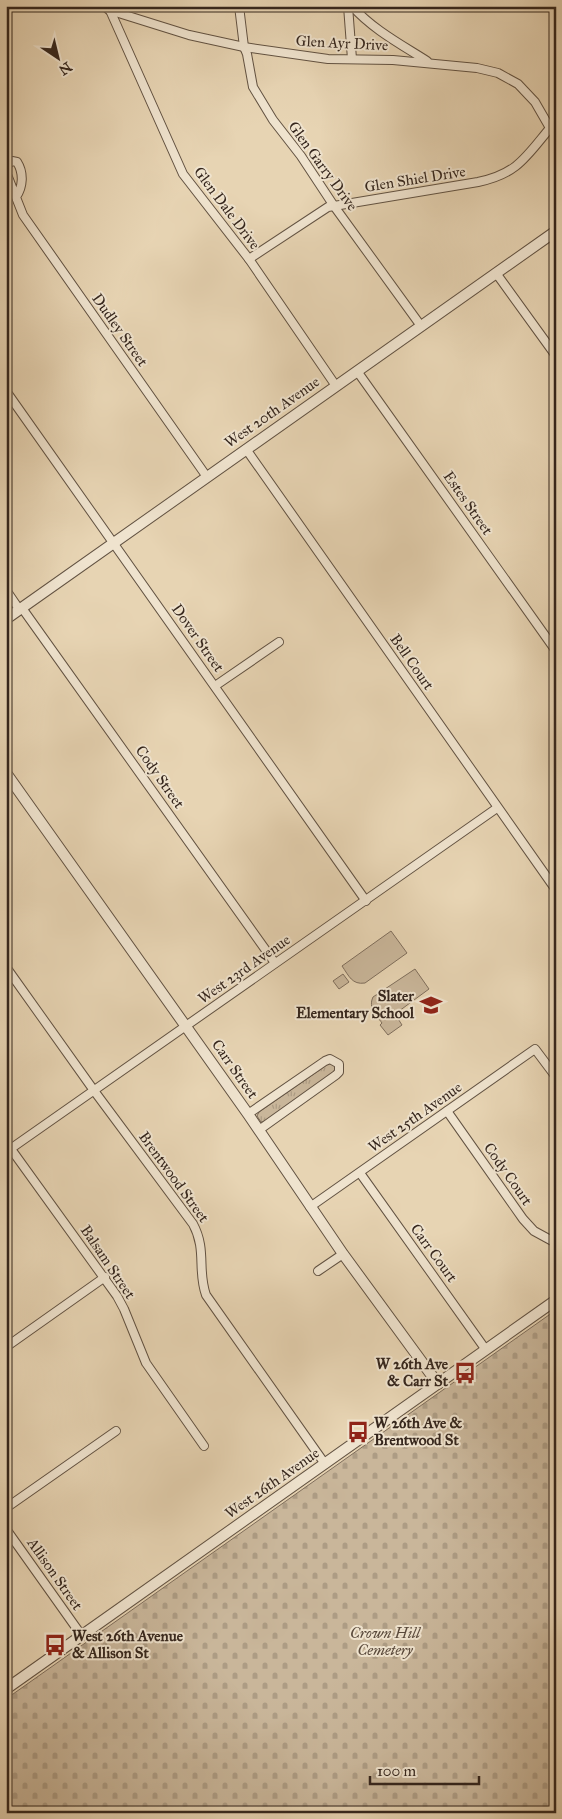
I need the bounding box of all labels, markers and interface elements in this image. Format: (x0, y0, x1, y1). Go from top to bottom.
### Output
north arrow (32, 32, 82, 82)
street label: Glen Ayr Drive (295, 32, 389, 54)
text: N (55, 58, 75, 79)
street label: Glen Garry Drive (285, 118, 361, 214)
street label: Glen Shiel Drive (363, 162, 467, 196)
street label: Glen Dale Drive (190, 163, 264, 253)
street label: Dudley Street (88, 290, 152, 371)
street label: West 20th Avenue (221, 373, 323, 451)
street label: Estes Street (439, 468, 497, 539)
street label: Dover Street (168, 601, 228, 676)
street label: Bell Court (386, 630, 438, 694)
street label: Cody Street (132, 742, 189, 813)
street label: West 23rd Avenue (194, 930, 294, 1008)
place label: Slater Elementary School (296, 987, 415, 1023)
school or university icon: Slater Elementary School (418, 992, 444, 1018)
street label: Carr Street (208, 1036, 262, 1103)
street label: West 25th Avenue (365, 1078, 465, 1156)
street label: Brentwood Street (135, 1128, 213, 1227)
street label: Cody Court (480, 1139, 537, 1209)
street label: Carr Court (407, 1220, 462, 1286)
street label: Balsam Street (77, 1222, 140, 1303)
place label: W 26th Ave & Carr St (376, 1355, 449, 1390)
bus stop icon: W 26th Ave & Carr St (452, 1360, 478, 1386)
place label: W 26th Ave & Brentwood St (374, 1414, 462, 1449)
bus stop icon: W 26th Ave & Brentwood St (345, 1419, 371, 1445)
street label: West 26th Avenue (221, 1444, 323, 1522)
street label: Allison Street (23, 1534, 87, 1614)
park label: Crown Hill Cemetery (350, 1624, 422, 1659)
place label: West 26th Avenue & Allison St (72, 1627, 184, 1662)
bus stop icon: West 26th Avenue & Allison St (42, 1632, 68, 1658)
scale bar (370, 1754, 478, 1786)
text: 100 m (377, 1762, 417, 1780)

